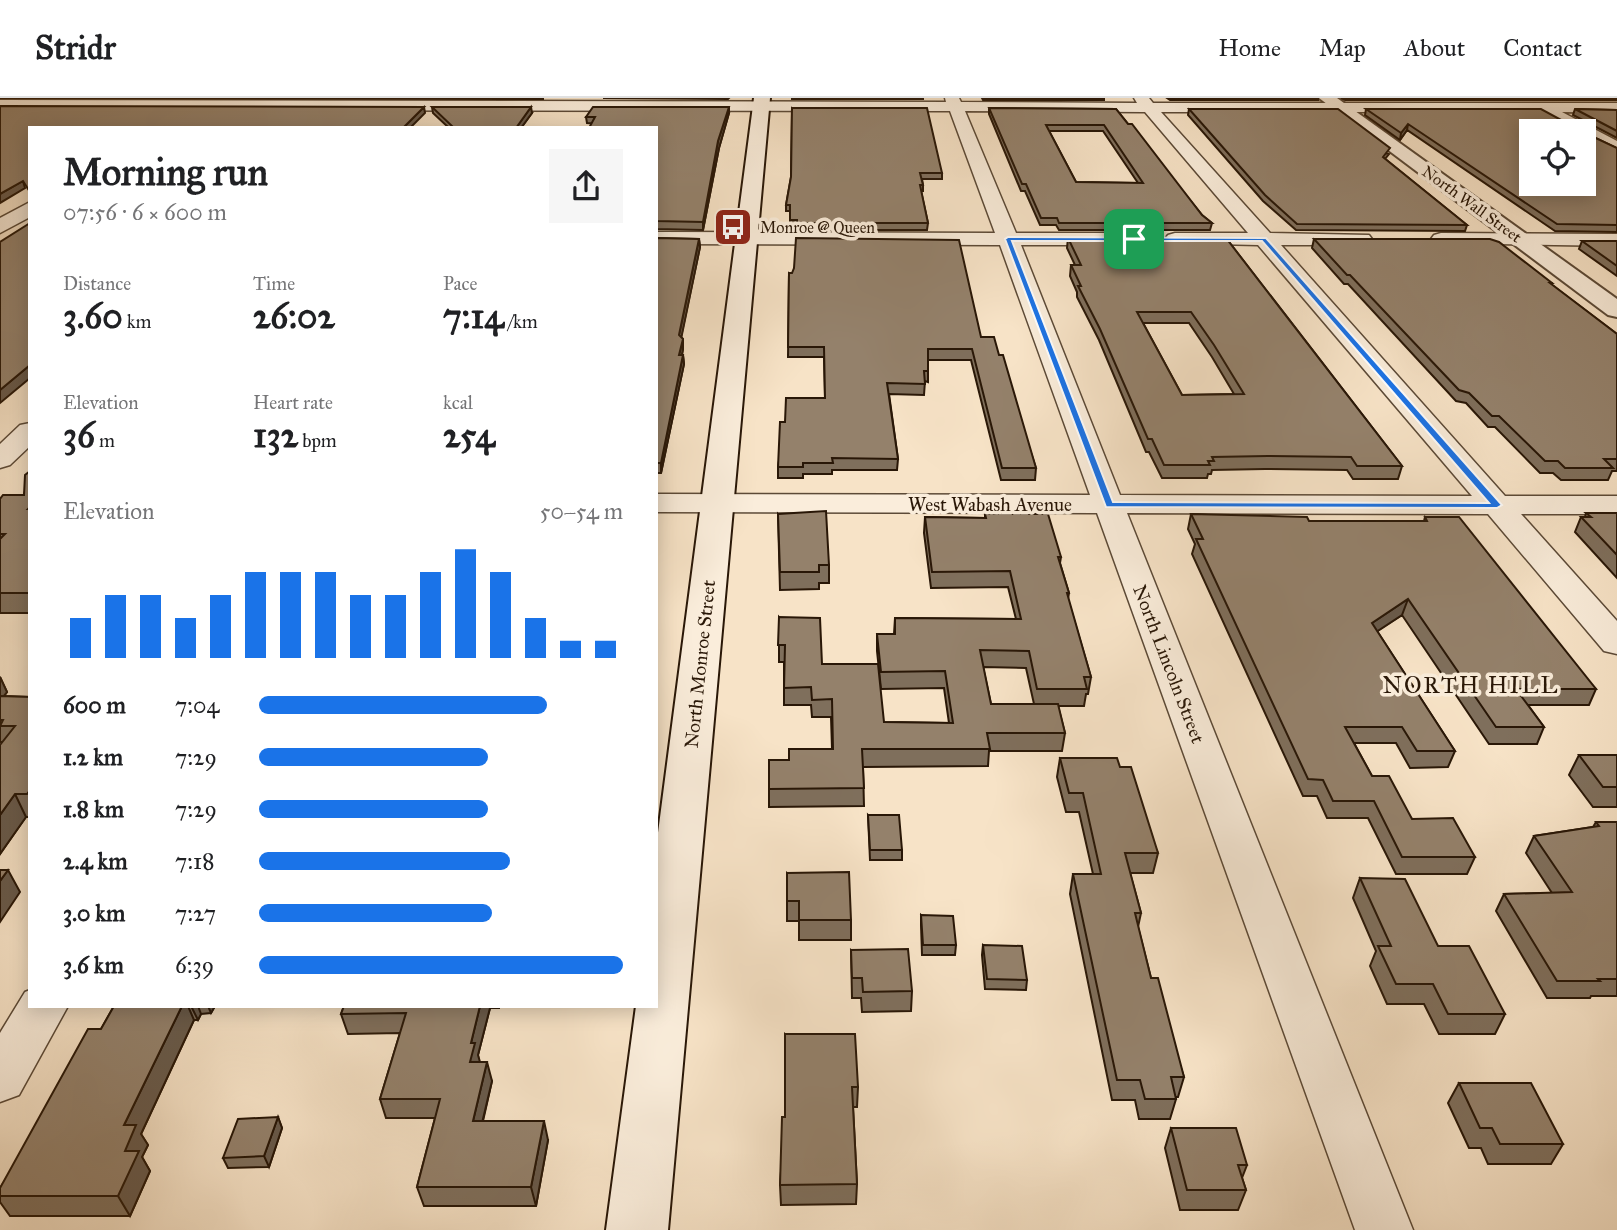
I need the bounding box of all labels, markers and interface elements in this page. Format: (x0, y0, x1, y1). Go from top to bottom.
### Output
text: Stridr (35, 28, 116, 68)
text: Home (1218, 33, 1281, 63)
text: Map (1319, 33, 1366, 63)
text: About (1404, 33, 1465, 63)
text: Contact (1503, 33, 1582, 63)
map controls (1519, 119, 1596, 196)
button: locate (1519, 119, 1596, 196)
text: Morning run (63, 149, 268, 195)
button: share (549, 149, 623, 223)
street label: North Wall Street (1419, 162, 1526, 247)
text: 07:56 · 6 × 600 m (63, 198, 227, 226)
bus stop icon: Monroe @ Queen (712, 206, 754, 248)
pin (1104, 209, 1164, 269)
place label: Monroe @ Queen (760, 218, 875, 237)
icon: arrive (1115, 220, 1153, 258)
text: Distance (63, 272, 131, 295)
text: Time (253, 272, 295, 295)
text: Pace (443, 272, 477, 295)
text: 3.60 (63, 295, 123, 338)
text: 26:02 (253, 295, 335, 338)
text: 7:14 (443, 295, 504, 338)
text: km (123, 310, 151, 333)
text: /km (504, 310, 538, 333)
text: Elevation (63, 391, 138, 414)
text: Heart rate (253, 391, 333, 414)
text: kcal (443, 391, 473, 414)
text: 36 (63, 414, 95, 457)
text: 132 (253, 414, 298, 457)
text: 254 (443, 414, 495, 457)
text: m (95, 429, 115, 452)
text: bpm (298, 429, 337, 452)
street label: West Wabash Avenue (908, 493, 1072, 516)
text: Elevation (63, 497, 154, 525)
text: 50–54 m (540, 497, 623, 525)
street label: North Monroe Street (680, 578, 720, 749)
street label: North Lincoln Street (1128, 582, 1210, 747)
district label: NORTH HILL (1383, 671, 1559, 699)
text: 600 m (63, 691, 126, 719)
text: 7:04 (175, 691, 219, 719)
text: 1.2 km (63, 743, 123, 771)
text: 7:29 (175, 743, 217, 771)
text: 1.8 km (63, 795, 124, 823)
text: 7:29 (175, 795, 217, 823)
text: 2.4 km (63, 847, 128, 875)
text: 7:18 (175, 847, 214, 875)
text: 3.0 km (63, 899, 125, 927)
text: 7:27 (175, 899, 216, 927)
text: 3.6 km (63, 951, 124, 979)
text: 6:39 (175, 951, 214, 979)

